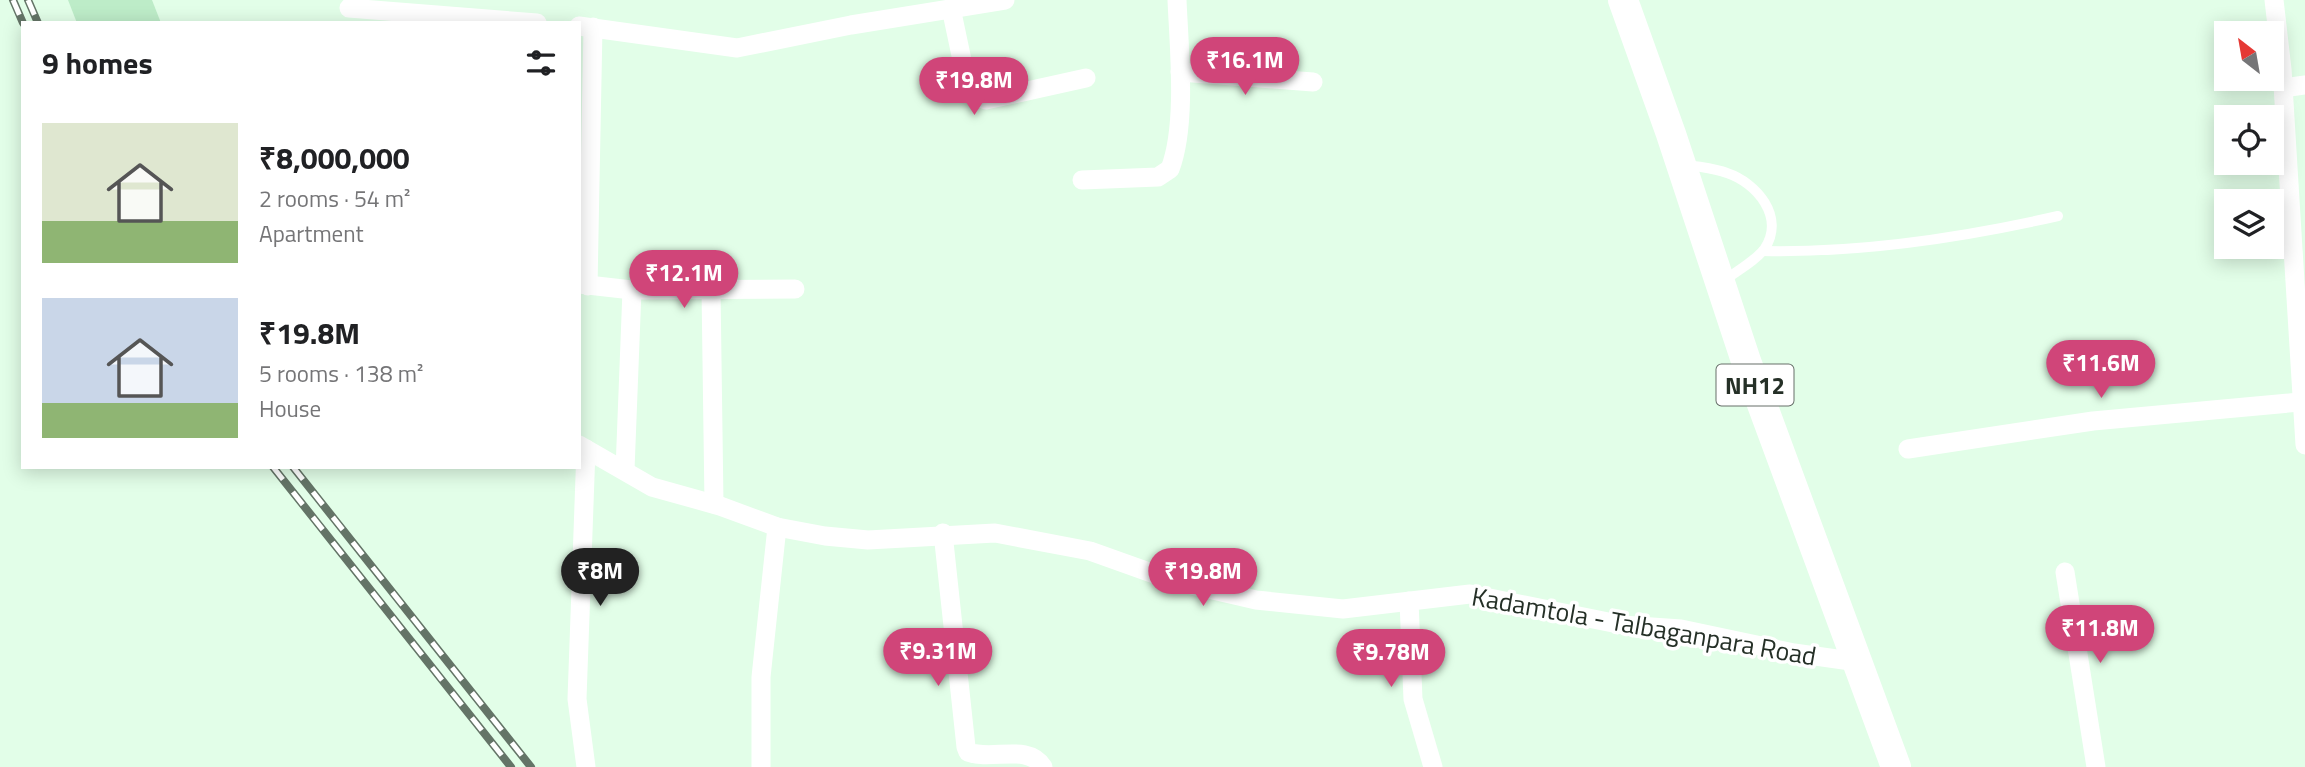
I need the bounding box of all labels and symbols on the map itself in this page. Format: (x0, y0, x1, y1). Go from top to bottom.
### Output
north arrow (2214, 21, 2284, 91)
pin: ₹16.1M (1188, 38, 1302, 97)
pin: ₹19.8M (917, 58, 1031, 117)
pin: ₹12.1M (627, 250, 741, 310)
pin: ₹11.6M (2044, 340, 2158, 400)
road number: NH12 (1716, 364, 1794, 406)
pin: ₹8M (566, 548, 634, 608)
pin: ₹19.8M (1146, 548, 1260, 608)
street label: Kadamtola - Talbaganpara Road (1469, 576, 1819, 676)
pin: ₹11.8M (2043, 606, 2157, 665)
pin: ₹9.31M (881, 628, 995, 688)
pin: ₹9.78M (1334, 630, 1448, 689)

